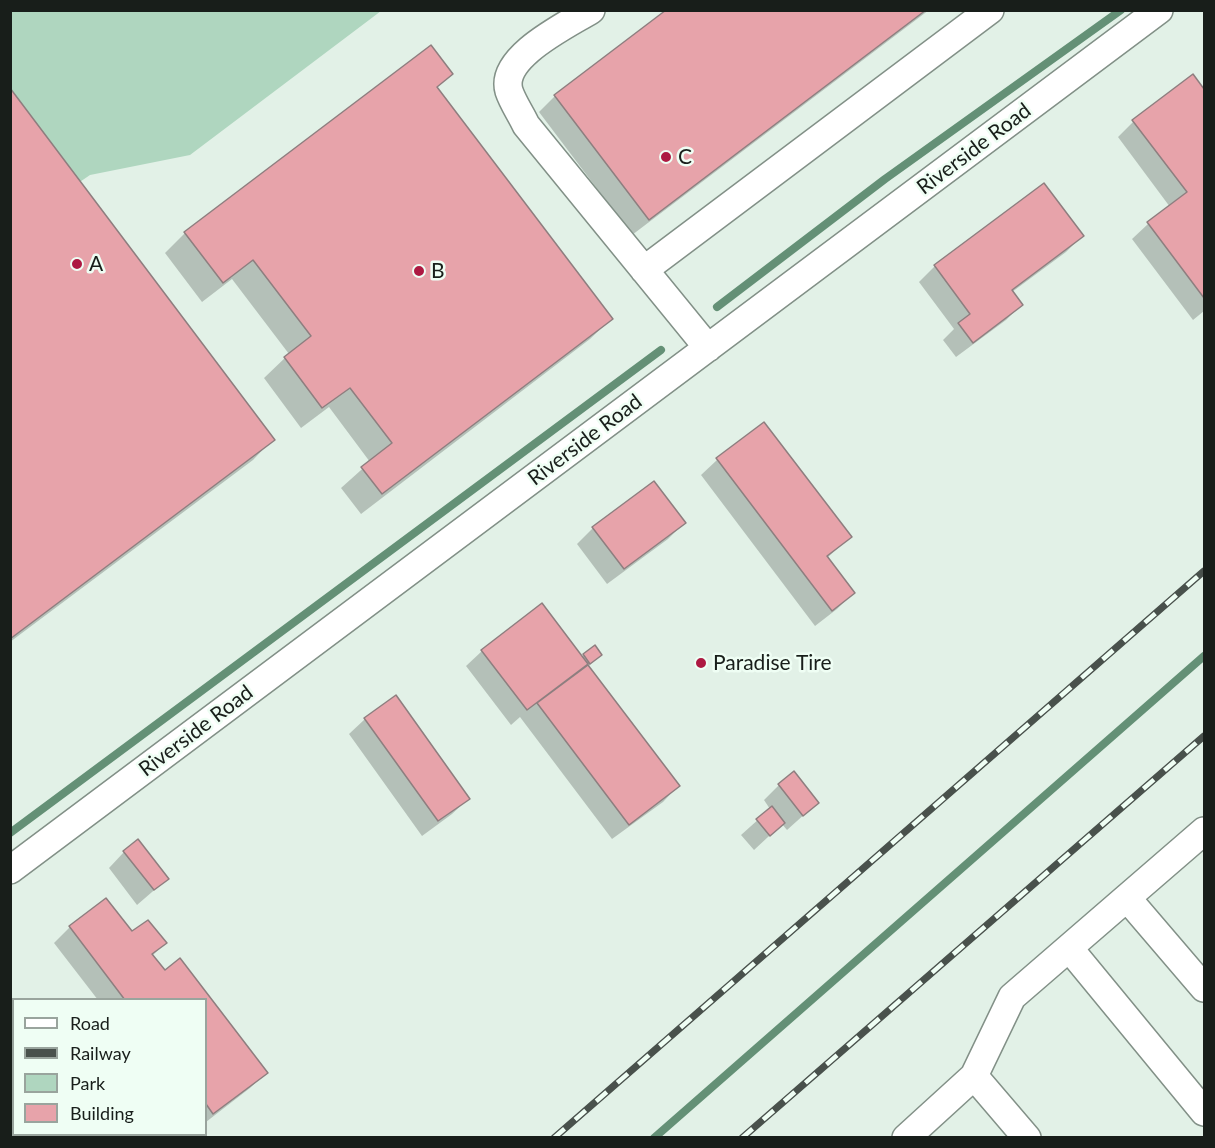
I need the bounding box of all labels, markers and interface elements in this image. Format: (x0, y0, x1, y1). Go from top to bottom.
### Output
street label: Riverside Road (912, 98, 1036, 200)
place label: C (678, 144, 692, 170)
marker: C (659, 150, 673, 164)
place label: A (89, 251, 103, 277)
marker: A (70, 257, 84, 271)
place label: B (431, 258, 445, 284)
marker: B (412, 264, 426, 278)
street label: Riverside Road (523, 389, 647, 491)
place label: Paradise Tire (713, 650, 832, 676)
marker: Paradise Tire (694, 656, 708, 670)
street label: Riverside Road (134, 680, 258, 782)
legend (12, 998, 207, 1136)
text: Road (70, 1012, 110, 1034)
text: Railway (70, 1042, 131, 1064)
text: Park (70, 1072, 105, 1094)
text: Building (70, 1102, 134, 1124)

